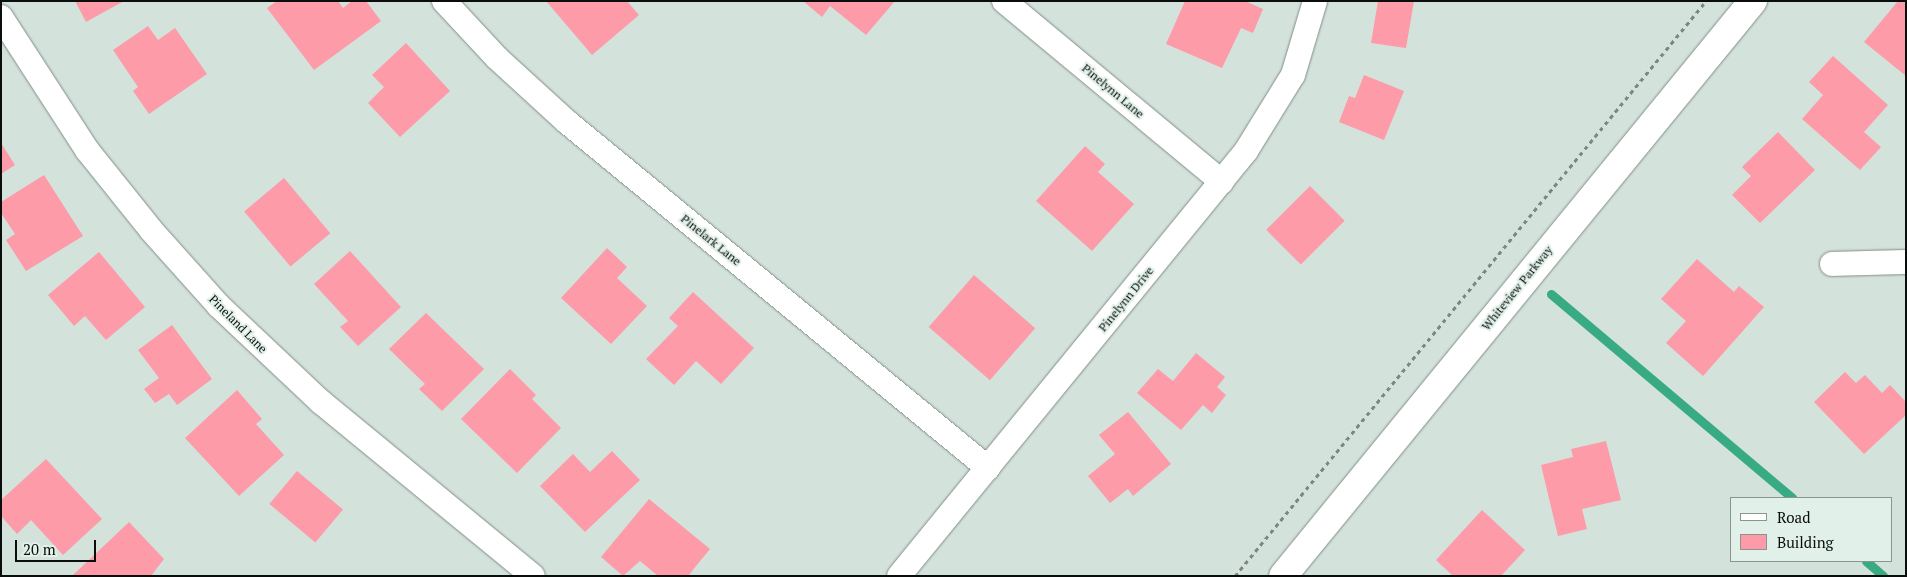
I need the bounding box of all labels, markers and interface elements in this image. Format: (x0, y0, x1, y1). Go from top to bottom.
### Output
street label: Pinelynn Lane (1079, 61, 1147, 121)
street label: Pinelark Lane (678, 211, 744, 269)
street label: Whiteview Parkway (1479, 243, 1555, 333)
street label: Pinelynn Drive (1095, 264, 1157, 334)
street label: Pineland Lane (206, 292, 270, 356)
legend (1730, 497, 1892, 562)
text: Road (1777, 507, 1810, 527)
scale bar (18, 530, 99, 562)
text: Building (1777, 532, 1834, 552)
text: 20 m (23, 539, 56, 559)

